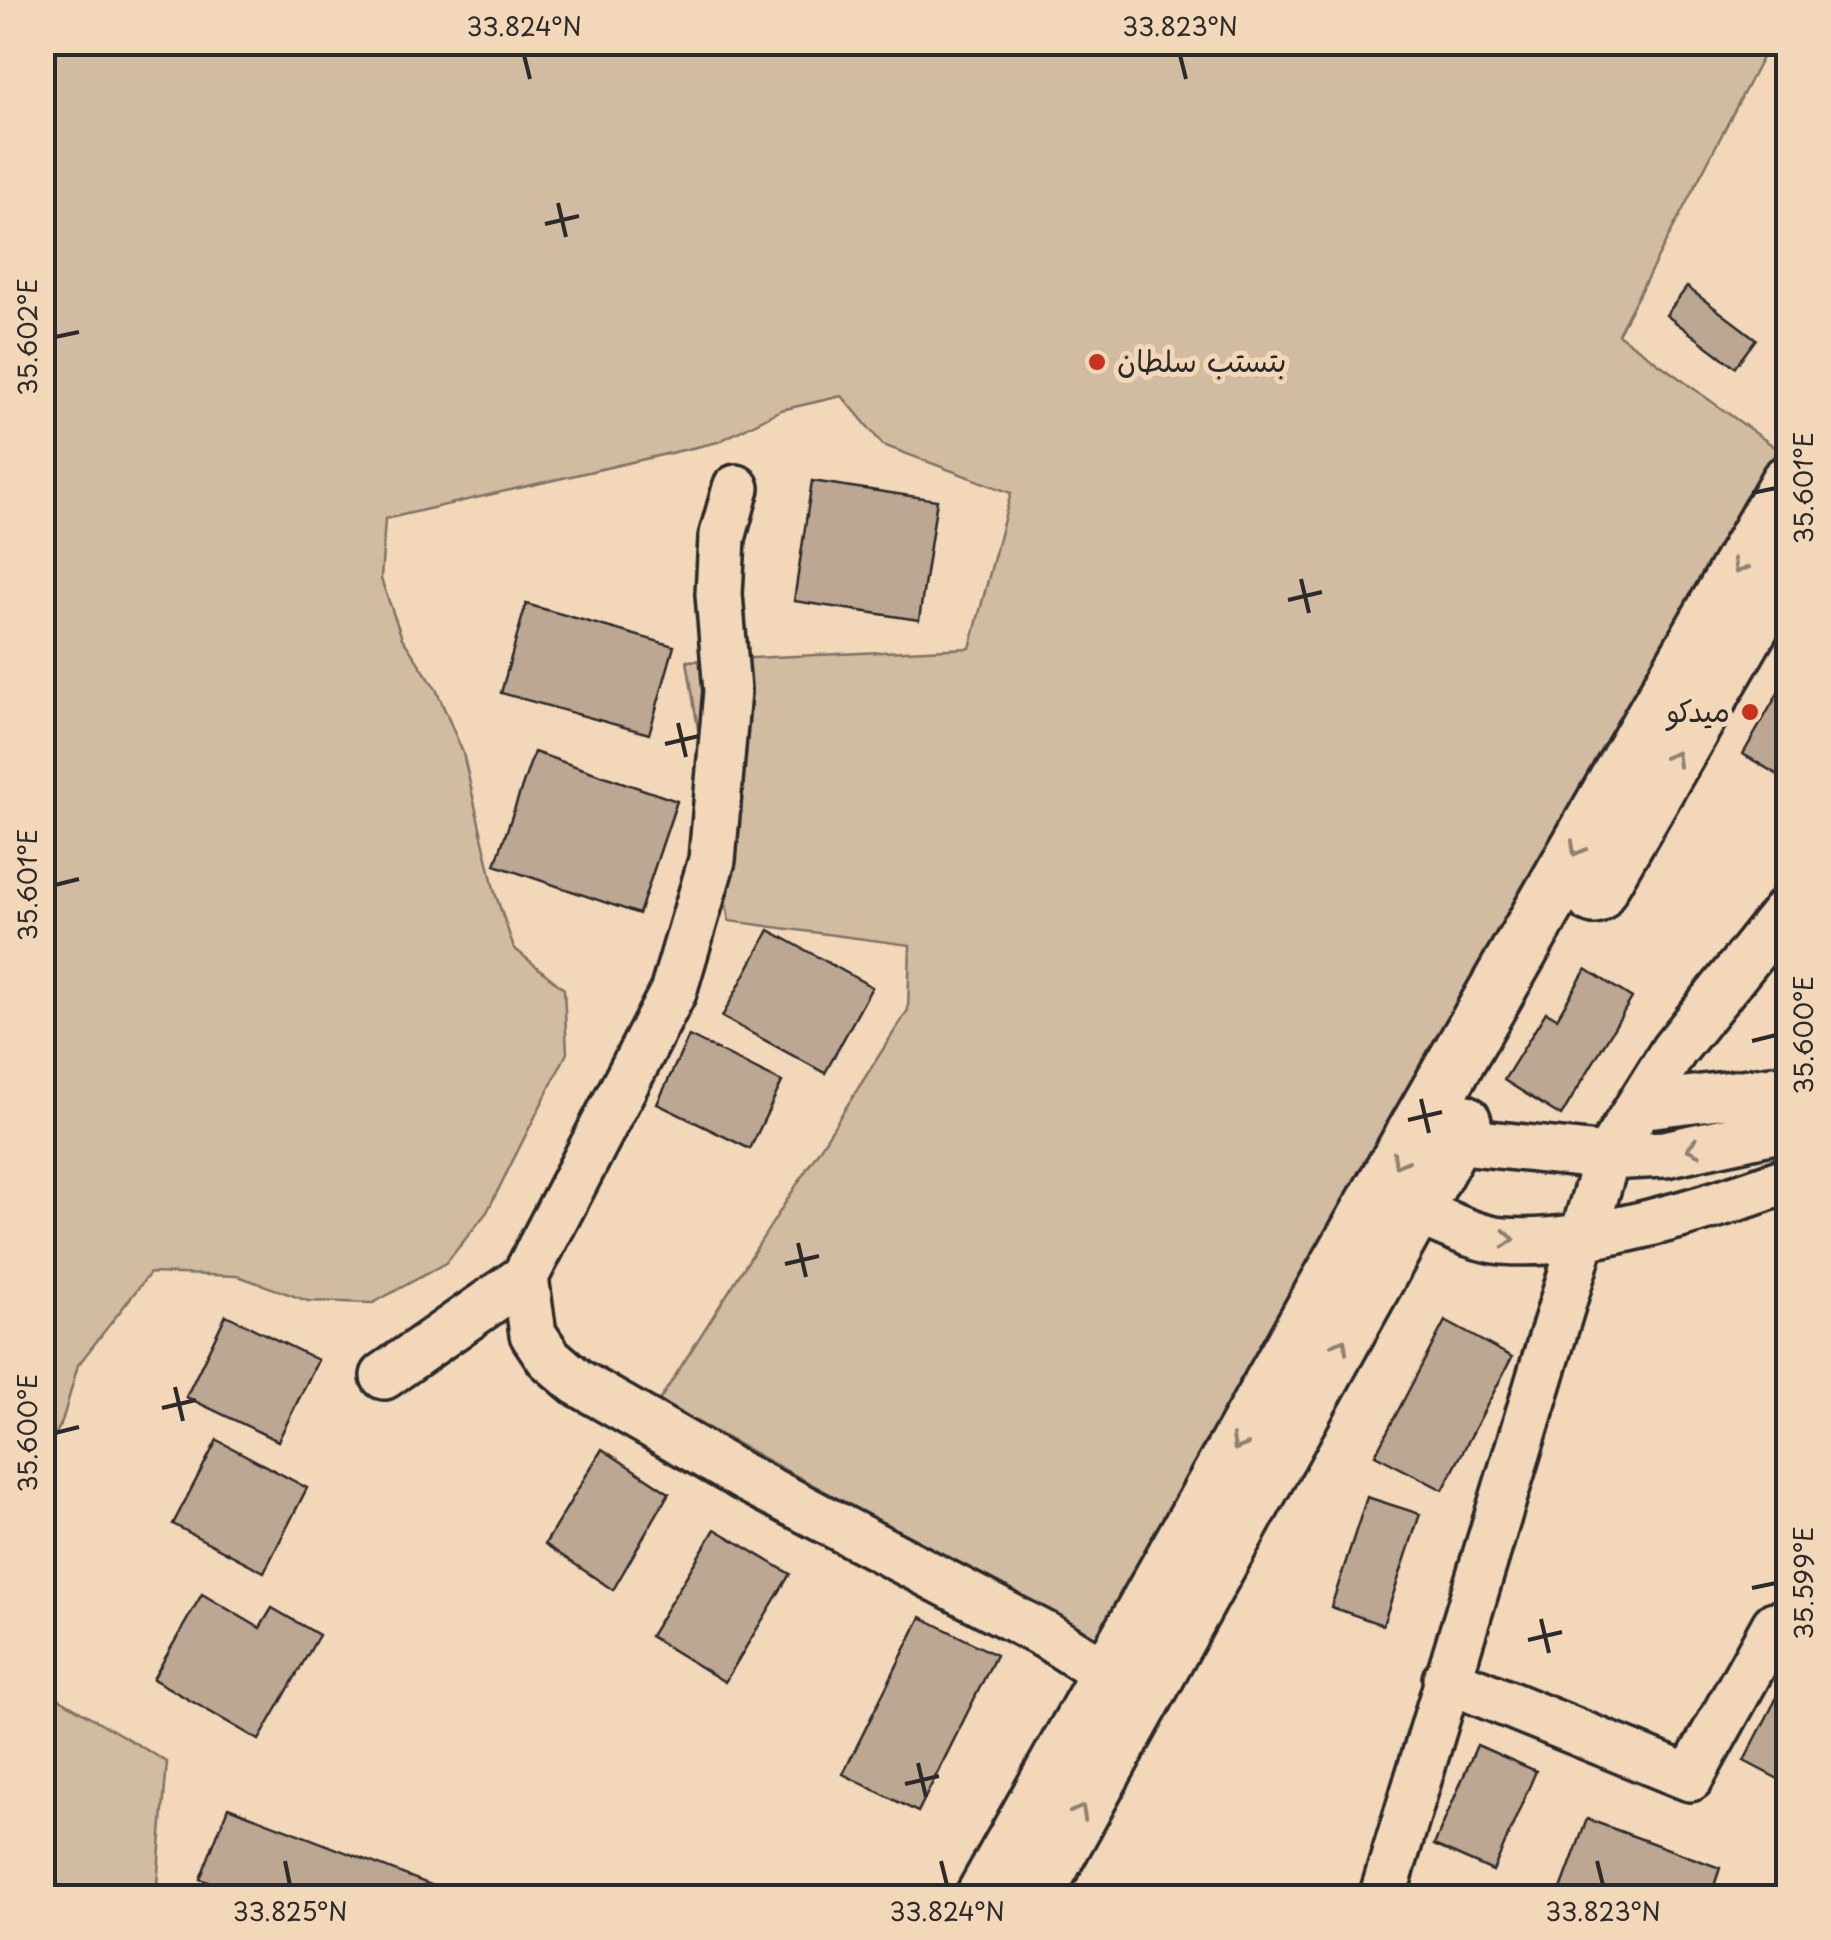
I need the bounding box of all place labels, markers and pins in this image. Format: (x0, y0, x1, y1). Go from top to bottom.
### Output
place label: بتستب سلطان (1117, 337, 1287, 382)
marker: بتستب سلطان (1086, 351, 1108, 373)
place label: ميدكو (1664, 687, 1730, 732)
marker: ميدكو (1739, 701, 1761, 723)

